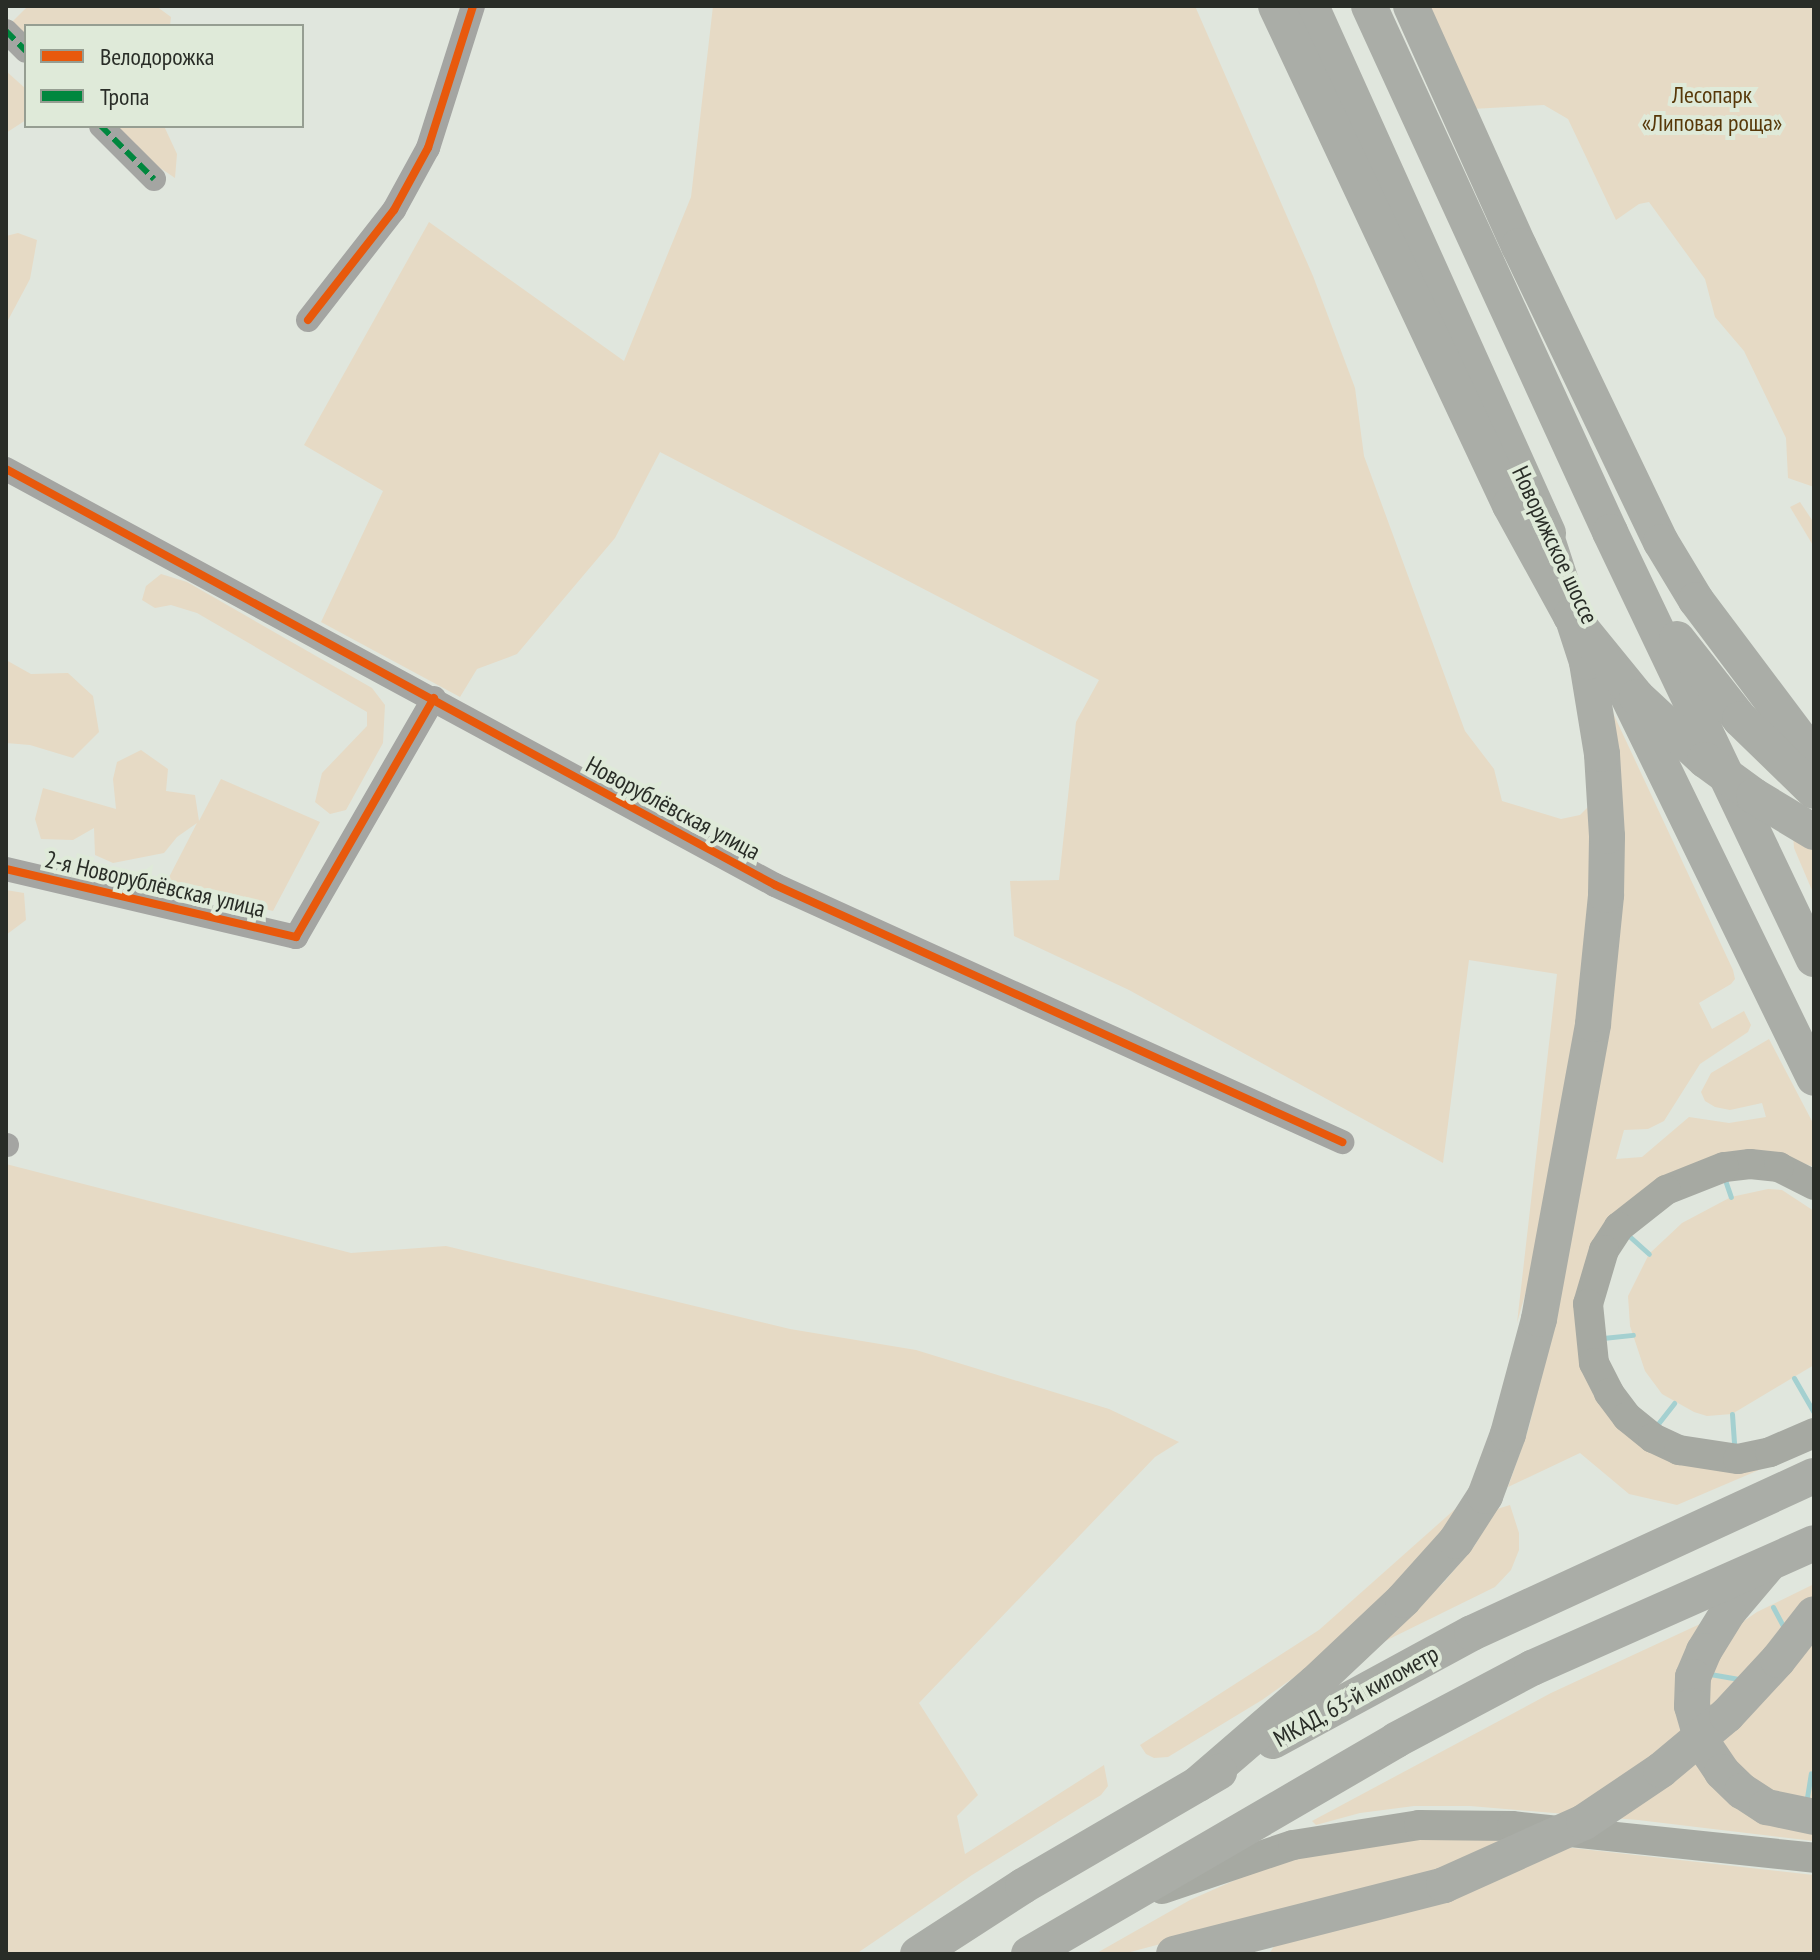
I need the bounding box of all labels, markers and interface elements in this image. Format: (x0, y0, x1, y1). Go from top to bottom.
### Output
legend (24, 24, 304, 128)
text: Велодорожка (100, 41, 214, 72)
text: Тропа (100, 81, 149, 112)
park label: Лесопарк «Липовая роща» (1642, 81, 1782, 137)
street label: Новорижское шоссе (1506, 462, 1604, 628)
street label: Новорублёвская улица (581, 750, 765, 866)
street label: 2-я Новорублёвская улица (42, 845, 268, 923)
street label: МКАД, 63-й километр (1268, 1638, 1444, 1754)

